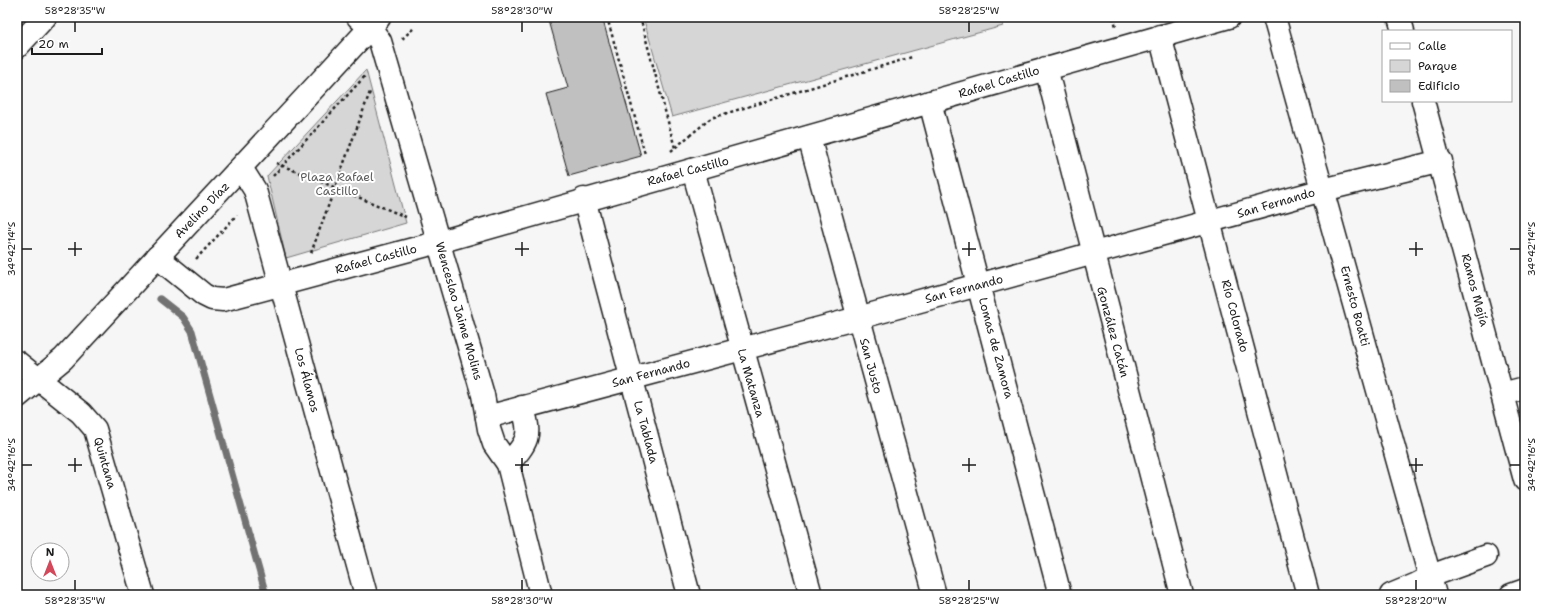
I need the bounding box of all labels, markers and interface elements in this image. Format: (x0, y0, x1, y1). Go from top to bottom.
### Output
text: 58°28'35"W (45, 4, 106, 17)
text: 58°28'30"W (491, 4, 553, 17)
text: 58°28'25"W (939, 4, 1000, 17)
scale bar (32, 30, 102, 56)
legend (1382, 30, 1512, 102)
text: 20 m (38, 36, 69, 52)
text: Calle (1418, 38, 1447, 54)
text: Parque (1418, 58, 1457, 74)
street label: Rafael Castillo (957, 62, 1041, 102)
text: Edificio (1418, 78, 1460, 94)
street label: Rafael Castillo (645, 152, 731, 190)
park label: Plaza Rafael Castillo (300, 169, 374, 199)
street label: Avelino Díaz (171, 178, 233, 242)
street label: San Fernando (1235, 184, 1317, 222)
text: 34°42'14"S (5, 221, 18, 276)
text: 34°42'14"S (1525, 221, 1538, 276)
street label: Rafael Castillo (333, 240, 419, 278)
street label: Wenceslao Jaime Molins (432, 240, 486, 382)
street label: Ramos Mejía (1458, 252, 1493, 329)
street label: Ernesto Boatti (1337, 264, 1373, 348)
street label: San Fernando (923, 271, 1005, 307)
street label: Río Colorado (1218, 278, 1252, 354)
street label: González Catán (1093, 285, 1133, 379)
street label: Lomas de Zamora (975, 296, 1017, 401)
street label: San Justo (856, 336, 886, 396)
street label: Los Álamos (291, 346, 323, 414)
street label: La Matanza (734, 347, 769, 420)
street label: San Fernando (610, 355, 692, 391)
street label: La Tablada (630, 399, 662, 466)
street label: Quintana (90, 435, 120, 491)
text: 34°42'16"S (5, 437, 18, 492)
text: 34°42'16"S (1525, 437, 1538, 492)
north arrow (30, 542, 70, 582)
text: N (46, 545, 55, 560)
text: 58°28'35"W (45, 594, 106, 607)
text: 58°28'30"W (491, 594, 553, 607)
text: 58°28'25"W (939, 594, 1000, 607)
text: 58°28'20"W (1385, 594, 1447, 607)

